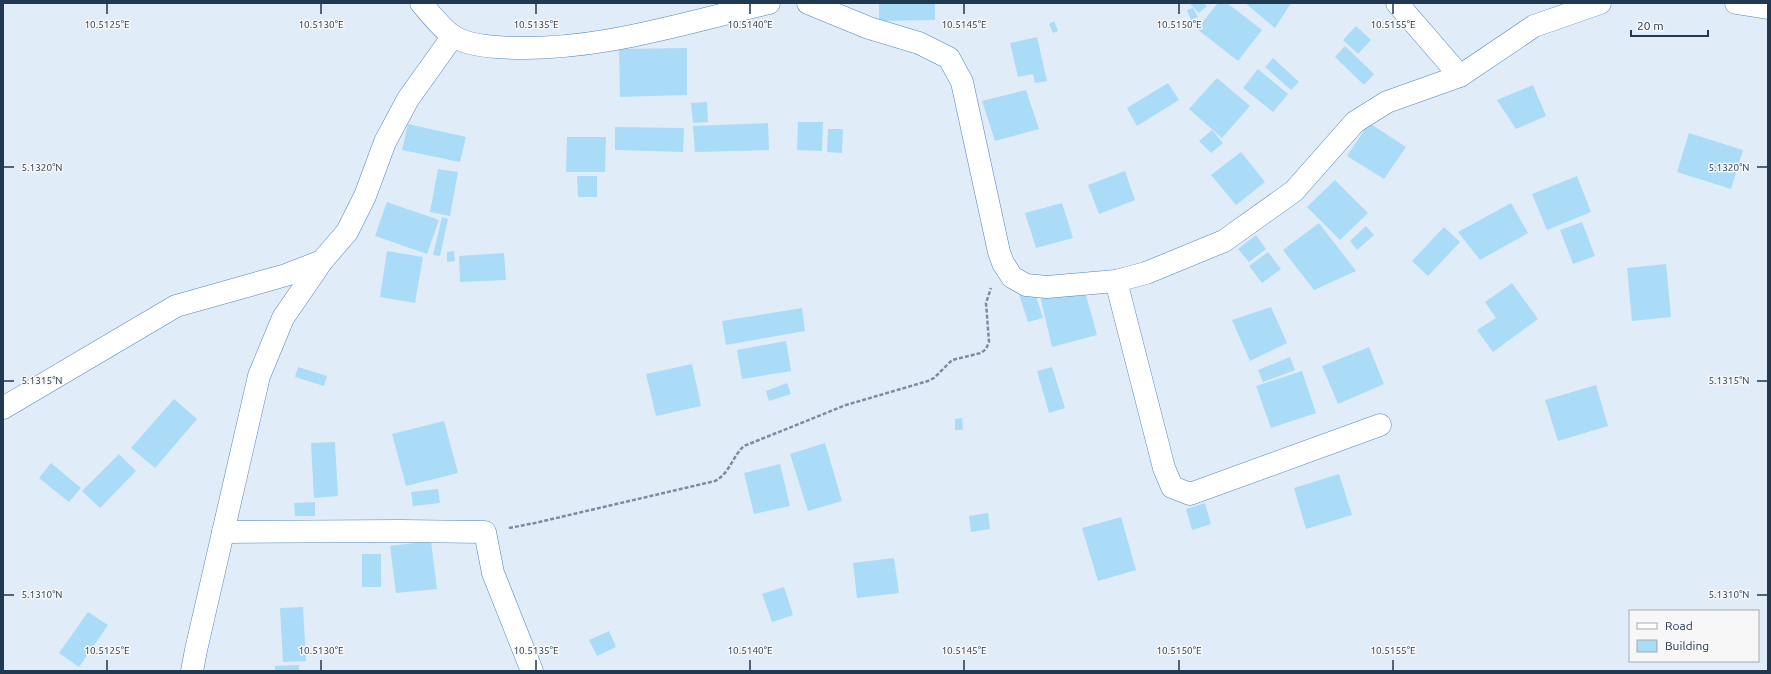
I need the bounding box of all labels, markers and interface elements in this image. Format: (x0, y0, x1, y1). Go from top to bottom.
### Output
scale bar (1631, 12, 1708, 38)
text: 10.5125°E (84, 19, 130, 30)
text: 10.5130°E (298, 19, 344, 30)
text: 10.5135°E (513, 19, 559, 30)
text: 10.5140°E (727, 19, 773, 30)
text: 10.5145°E (941, 19, 987, 30)
text: 10.5150°E (1156, 19, 1202, 30)
text: 10.5155°E (1370, 19, 1416, 30)
text: 20 m (1637, 19, 1664, 32)
text: 5.1320°N (21, 162, 63, 173)
text: 5.1320°N (1708, 162, 1750, 173)
text: 5.1315°N (21, 375, 63, 386)
text: 5.1315°N (1708, 375, 1750, 386)
text: 5.1310°N (21, 589, 63, 600)
text: 5.1310°N (1708, 589, 1750, 600)
legend (1629, 610, 1759, 662)
text: Road (1665, 619, 1693, 632)
text: Building (1665, 639, 1709, 652)
text: 10.5125°E (84, 645, 130, 656)
text: 10.5130°E (298, 645, 344, 656)
text: 10.5135°E (513, 645, 559, 656)
text: 10.5140°E (727, 645, 773, 656)
text: 10.5145°E (941, 645, 987, 656)
text: 10.5150°E (1156, 645, 1202, 656)
text: 10.5155°E (1370, 645, 1416, 656)

